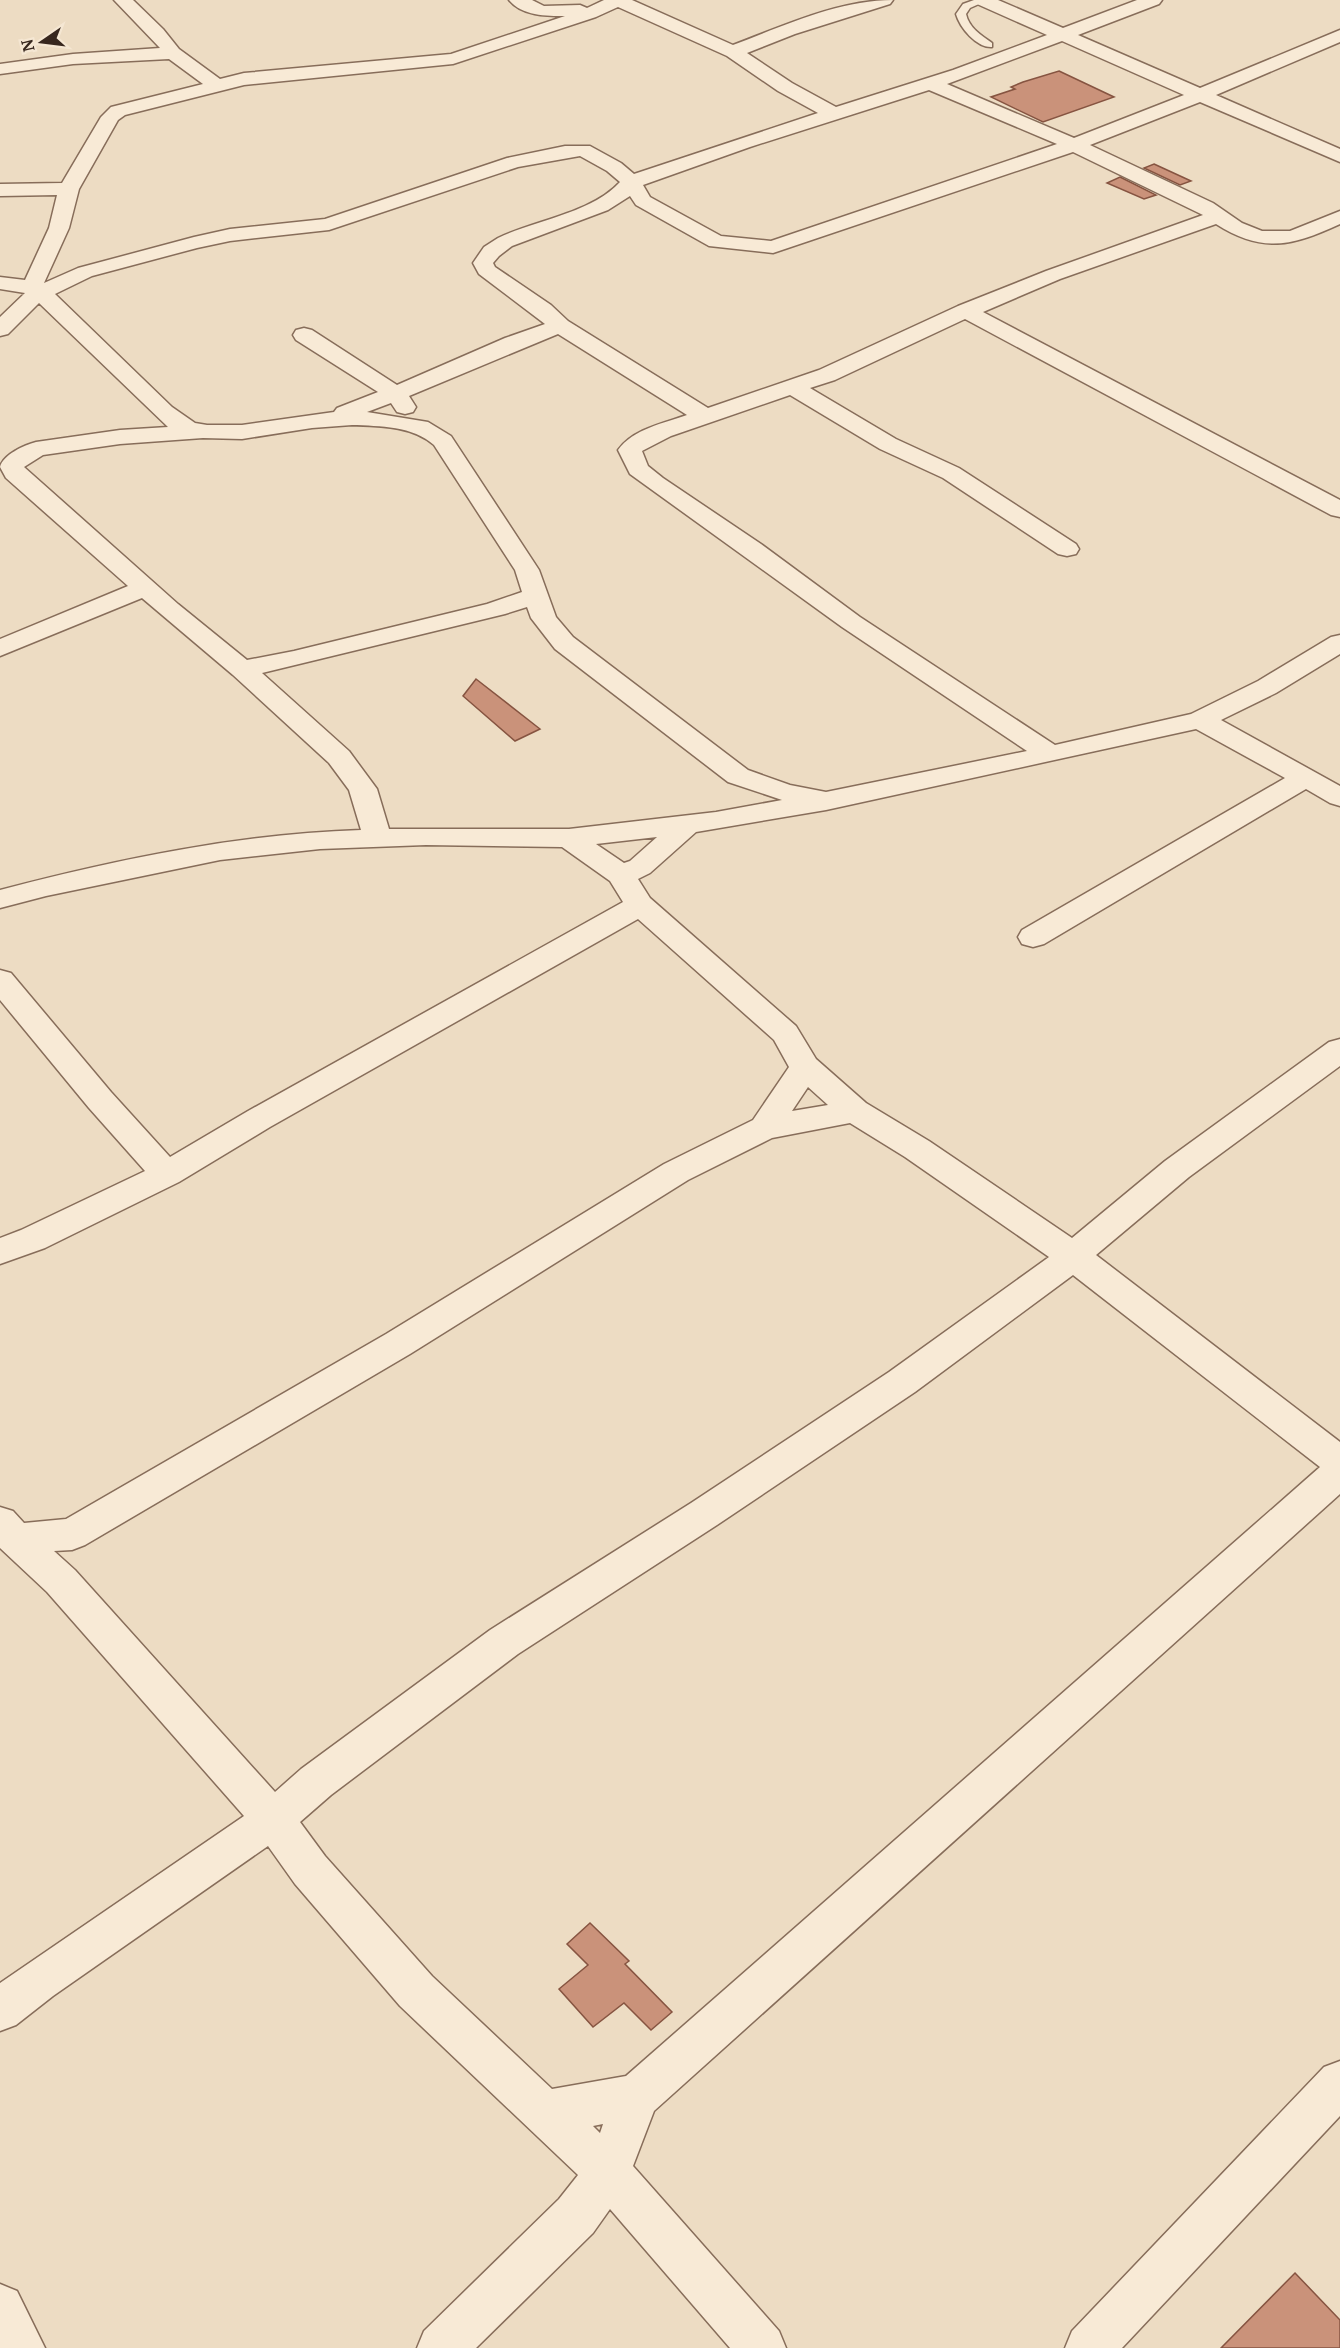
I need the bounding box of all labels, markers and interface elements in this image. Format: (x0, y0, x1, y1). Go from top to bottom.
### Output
north arrow (12, 12, 72, 72)
text: N (15, 37, 40, 54)

